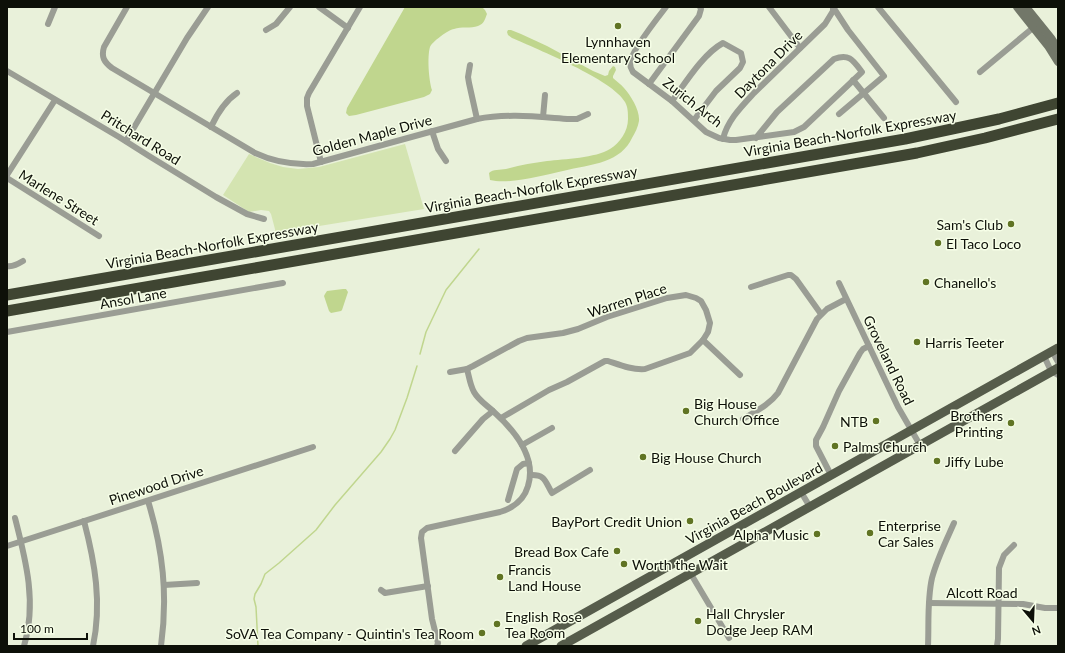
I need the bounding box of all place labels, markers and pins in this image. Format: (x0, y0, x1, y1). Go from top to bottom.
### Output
marker: Lynnhaven Elementary School (613, 21, 623, 31)
place label: Lynnhaven Elementary School (561, 33, 675, 66)
place label: Sam's Club (936, 216, 1003, 233)
marker: Sam's Club (1006, 219, 1016, 229)
place label: El Taco Loco (946, 235, 1021, 252)
marker: El Taco Loco (933, 238, 943, 248)
place label: Chanello's (934, 274, 996, 291)
marker: Chanello's (921, 277, 931, 287)
place label: Harris Teeter (925, 334, 1004, 351)
marker: Harris Teeter (912, 337, 922, 347)
place label: Big House Church Office (694, 395, 779, 428)
marker: Big House Church Office (681, 406, 691, 416)
place label: Brothers Printing (950, 407, 1003, 440)
place label: NTB (840, 413, 868, 430)
marker: NTB (871, 416, 881, 426)
marker: Brothers Printing (1006, 418, 1016, 428)
place label: Palms Church (843, 438, 927, 455)
marker: Palms Church (830, 441, 840, 451)
place label: Big House Church (651, 449, 762, 466)
marker: Big House Church (638, 452, 648, 462)
place label: Jiffy Lube (945, 453, 1004, 470)
marker: Jiffy Lube (932, 456, 942, 466)
place label: BayPort Credit Union (551, 513, 682, 530)
marker: BayPort Credit Union (685, 516, 695, 526)
place label: Enterprise Car Sales (878, 517, 941, 550)
place label: Alpha Music (733, 526, 809, 543)
marker: Enterprise Car Sales (865, 528, 875, 538)
marker: Alpha Music (812, 529, 822, 539)
place label: Bread Box Cafe (514, 543, 609, 560)
marker: Bread Box Cafe (612, 546, 622, 556)
place label: Worth the Wait (632, 556, 728, 573)
marker: Worth the Wait (619, 559, 629, 569)
place label: Francis Land House (508, 561, 581, 594)
marker: Francis Land House (495, 572, 505, 582)
place label: Hall Chrysler Dodge Jeep RAM (706, 605, 813, 638)
place label: English Rose Tea Room (505, 608, 582, 641)
marker: Hall Chrysler Dodge Jeep RAM (693, 616, 703, 626)
marker: English Rose Tea Room (492, 619, 502, 629)
place label: SoVA Tea Company - Quintin's Tea Room (225, 625, 474, 642)
marker: SoVA Tea Company - Quintin's Tea Room (477, 628, 487, 638)

